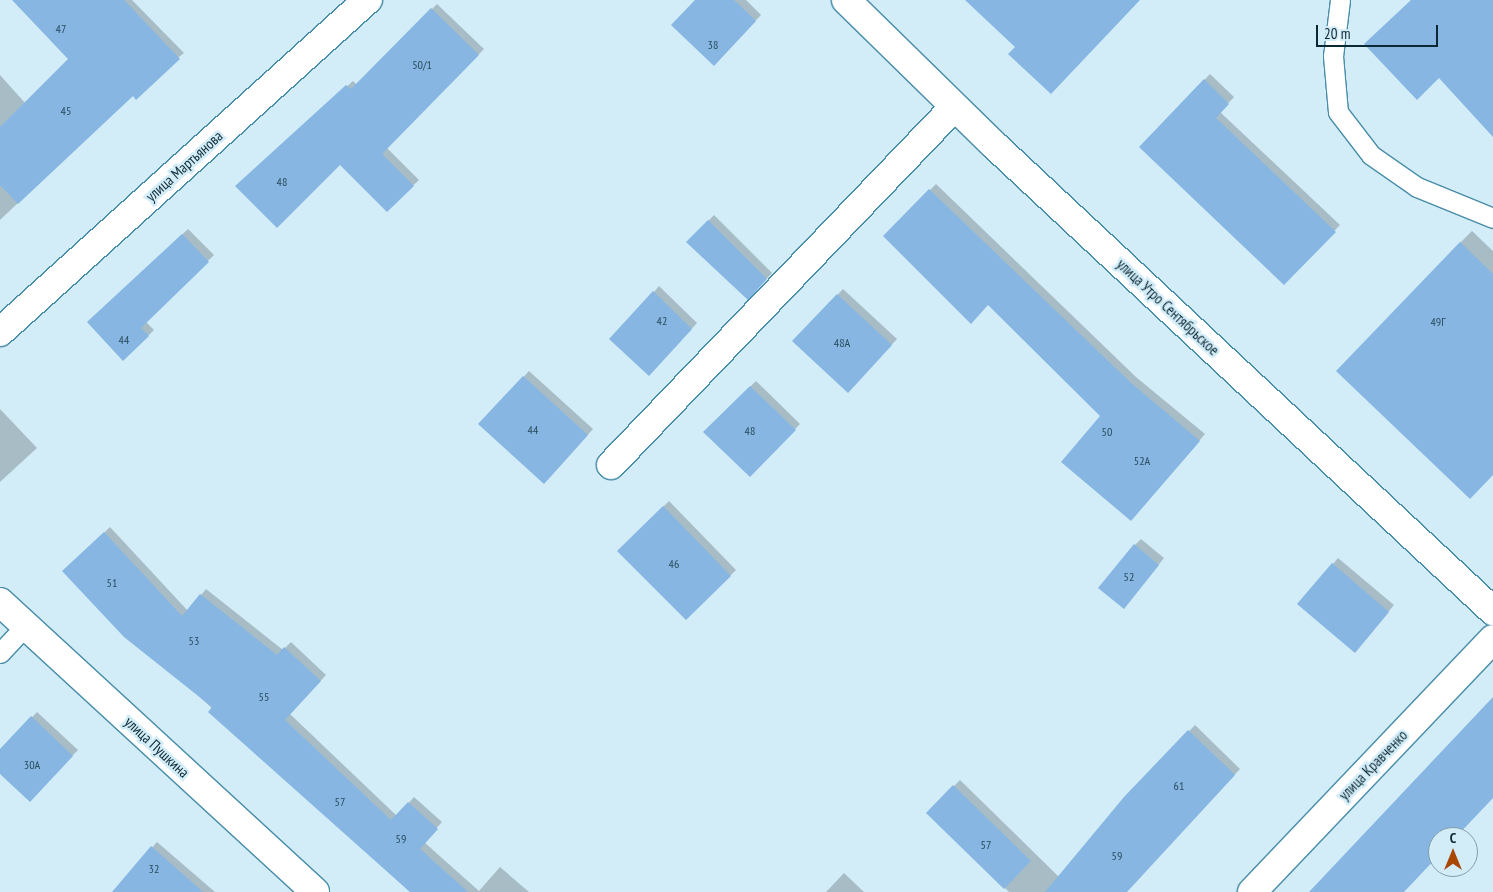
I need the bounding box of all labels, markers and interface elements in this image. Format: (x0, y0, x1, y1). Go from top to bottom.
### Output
scale bar (1318, 15, 1440, 47)
house number: 47 (56, 22, 66, 36)
text: 20 m (1324, 24, 1350, 43)
house number: 38 (708, 38, 718, 52)
house number: 50/1 (412, 58, 432, 72)
house number: 45 (61, 104, 71, 118)
street label: улица Мартьянова (142, 127, 226, 205)
house number: 48 (277, 175, 287, 189)
street label: улица Утро Сентябрьское (1113, 255, 1223, 359)
house number: 42 (657, 314, 667, 328)
house number: 49Г (1430, 315, 1446, 329)
house number: 44 (119, 333, 129, 347)
house number: 48А (834, 336, 850, 350)
house number: 44 (528, 423, 538, 437)
house number: 48 (745, 424, 755, 438)
house number: 50 (1102, 425, 1112, 439)
house number: 52А (1134, 454, 1150, 468)
house number: 46 (669, 557, 679, 571)
house number: 52 (1124, 570, 1134, 584)
house number: 51 (107, 576, 117, 590)
house number: 53 (189, 634, 199, 648)
house number: 55 (259, 690, 269, 704)
street label: улица Пушкина (121, 713, 193, 781)
street label: улица Кравченко (1335, 726, 1411, 804)
house number: 30А (24, 758, 40, 772)
house number: 61 (1174, 779, 1184, 793)
house number: 57 (335, 795, 345, 809)
north arrow (1428, 827, 1478, 877)
text: С (1450, 829, 1456, 847)
house number: 59 (396, 832, 406, 846)
house number: 57 (981, 838, 991, 852)
house number: 59 (1112, 849, 1122, 863)
house number: 32 (149, 862, 159, 876)

